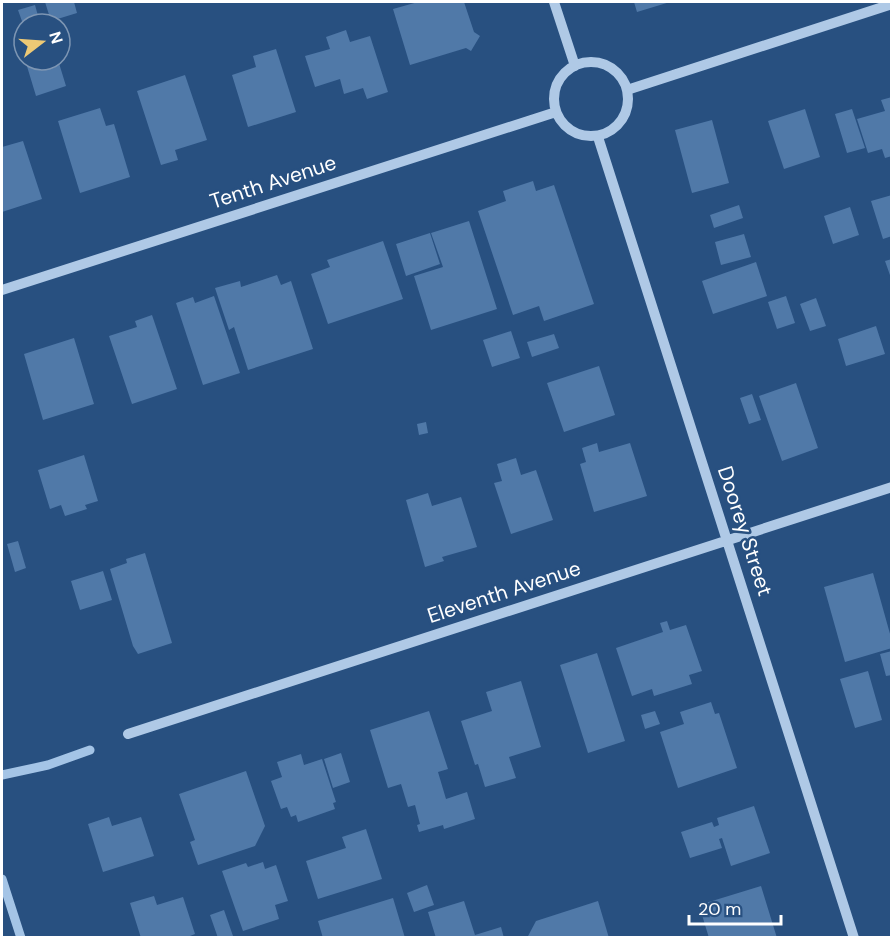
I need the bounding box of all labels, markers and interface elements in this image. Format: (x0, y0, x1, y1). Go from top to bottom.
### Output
north arrow (12, 12, 72, 72)
text: N (44, 29, 68, 46)
street label: Tenth Avenue (206, 148, 340, 216)
street label: Doorey Street (711, 462, 779, 600)
street label: Eleventh Avenue (424, 554, 584, 630)
scale bar (689, 888, 780, 926)
text: 20 m (698, 897, 741, 921)

